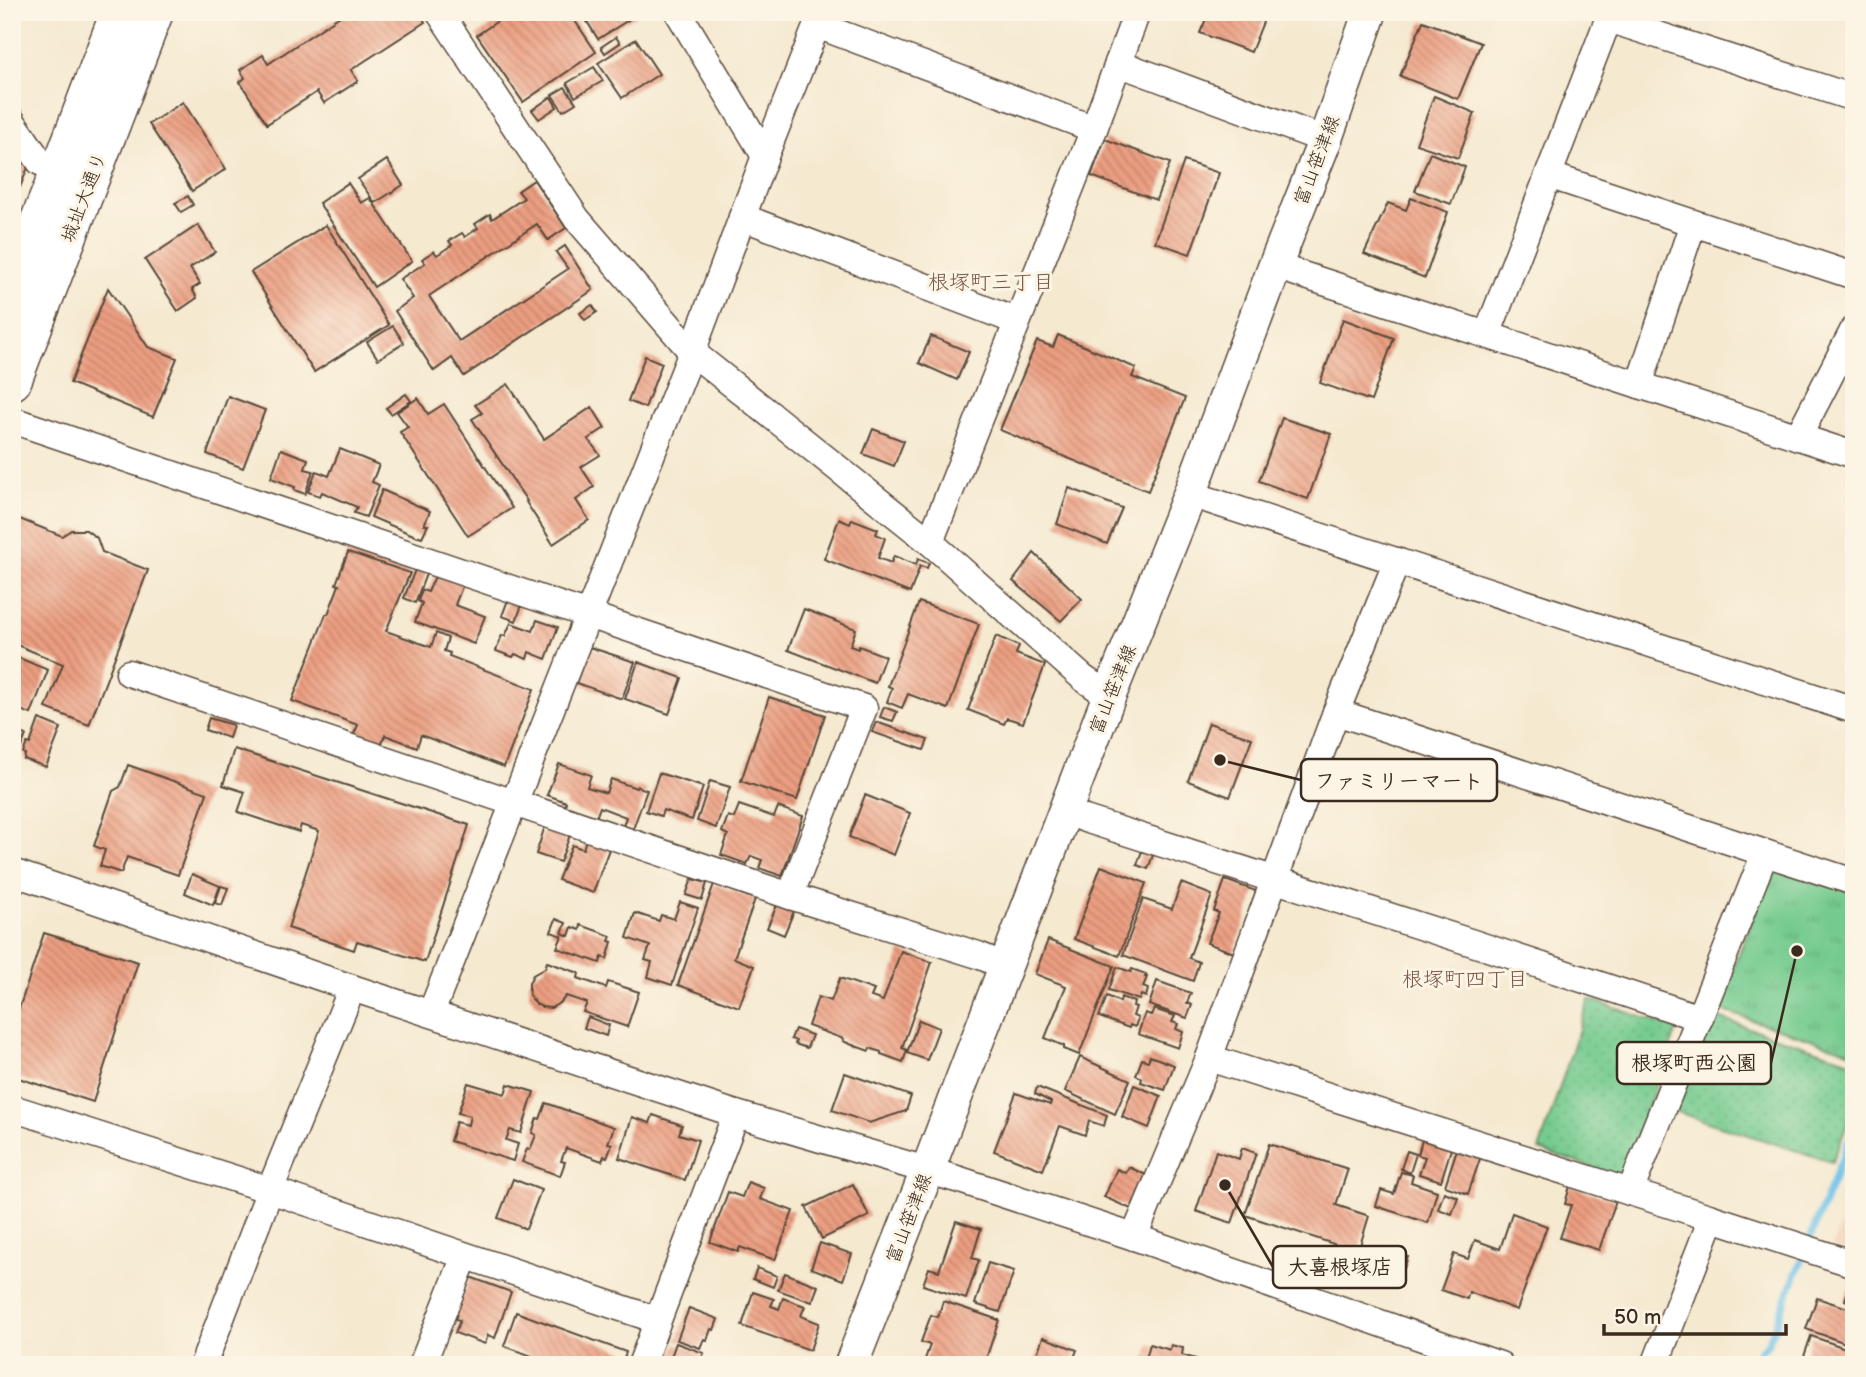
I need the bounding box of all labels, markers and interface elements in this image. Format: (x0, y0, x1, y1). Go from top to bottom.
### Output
street label: 富山笹津線 (1290, 112, 1345, 209)
street label: 城址大通り (57, 149, 112, 246)
district label: 根塚町三丁目 (928, 270, 1054, 295)
street label: 富山笹津線 (1085, 641, 1142, 738)
callout: ファミリーマート (1301, 759, 1497, 801)
text: ファミリーマート (1315, 769, 1483, 794)
district label: 根塚町四丁目 (1402, 967, 1528, 992)
callout: 根塚町西公園 (1617, 1042, 1771, 1084)
text: 根塚町西公園 (1631, 1051, 1757, 1076)
street label: 富山笹津線 (882, 1170, 937, 1267)
callout: 大喜根塚店 (1273, 1246, 1406, 1288)
text: 大喜根塚店 (1288, 1255, 1393, 1280)
scale bar (1604, 1293, 1786, 1337)
text: 50 m (1614, 1305, 1661, 1330)

